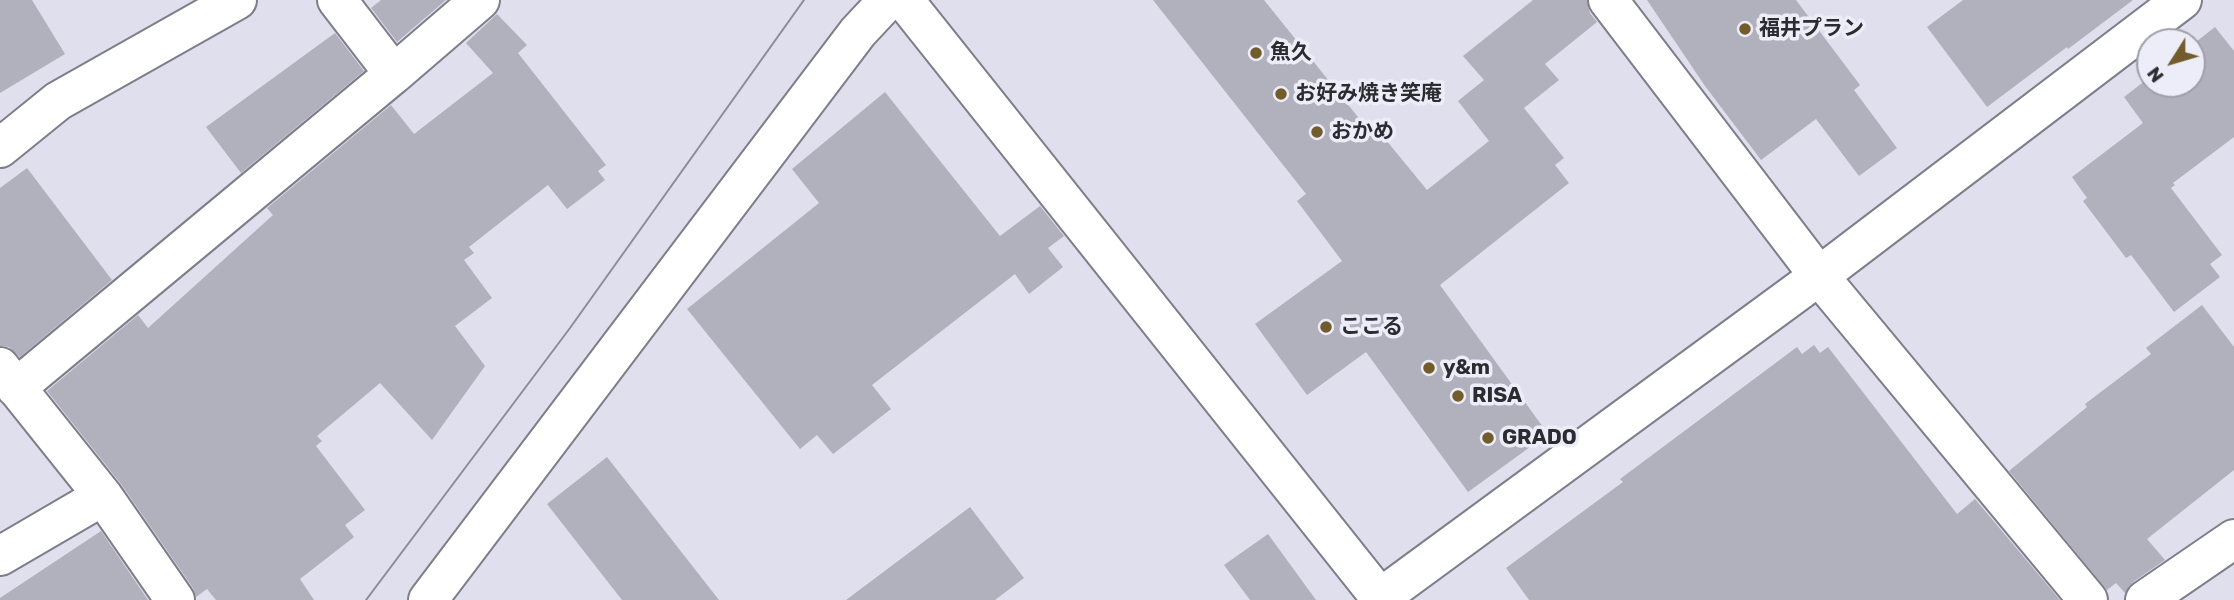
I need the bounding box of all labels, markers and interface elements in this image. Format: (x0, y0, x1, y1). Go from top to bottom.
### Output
place label: 福井プラン (1759, 16, 1864, 42)
marker: 福井プラン (1737, 21, 1753, 37)
north arrow (2136, 28, 2206, 98)
place label: 魚久 (1270, 40, 1312, 66)
marker: 魚久 (1248, 45, 1264, 61)
text: N (2142, 62, 2169, 87)
place label: お好み焼き笑庵 (1295, 81, 1442, 107)
marker: お好み焼き笑庵 (1273, 86, 1289, 102)
place label: おかめ (1331, 119, 1394, 145)
marker: おかめ (1309, 124, 1325, 140)
place label: ここる (1340, 314, 1403, 340)
marker: ここる (1318, 319, 1334, 335)
place label: y&m (1443, 355, 1490, 381)
marker: y&m (1421, 360, 1437, 376)
place label: RISA (1472, 383, 1522, 409)
marker: RISA (1450, 388, 1466, 404)
place label: GRADO (1502, 425, 1577, 451)
marker: GRADO (1480, 430, 1496, 446)

